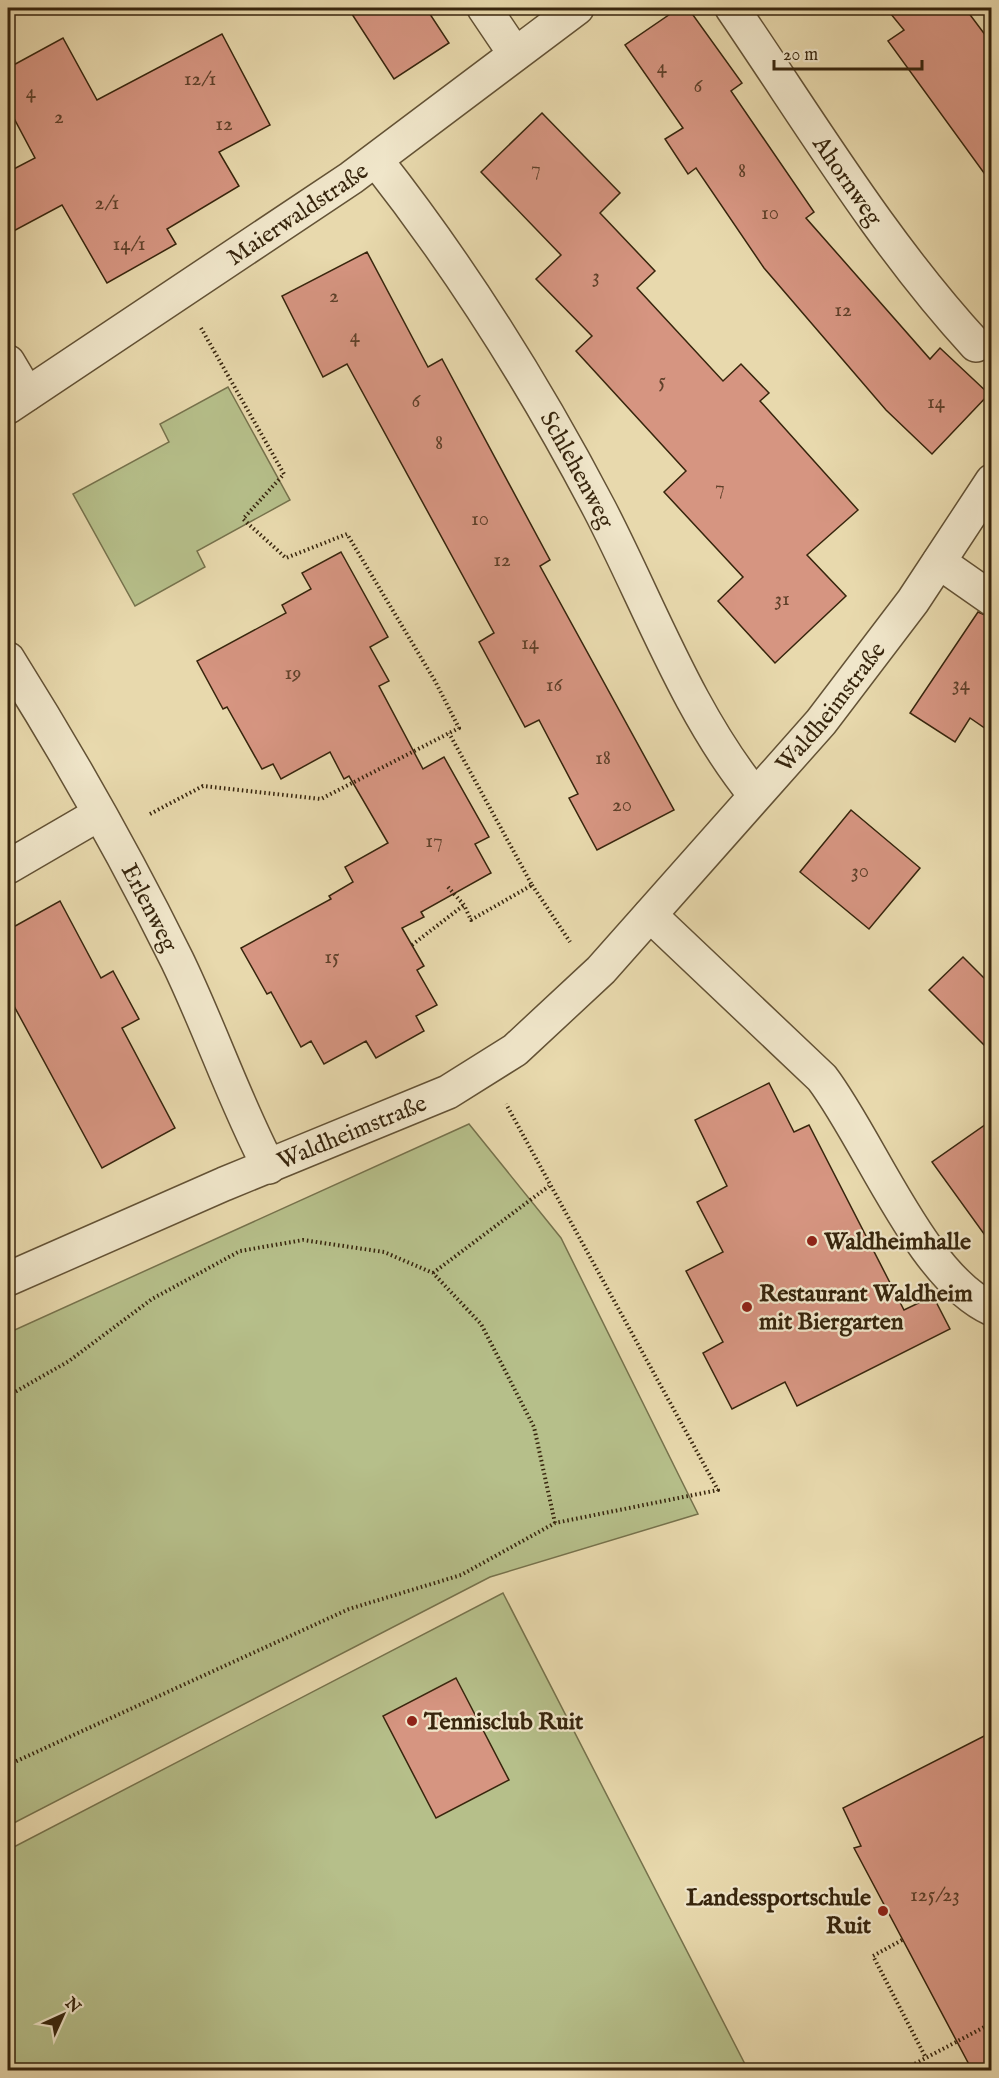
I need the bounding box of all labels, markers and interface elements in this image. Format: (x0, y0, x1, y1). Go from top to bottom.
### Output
scale bar (774, 33, 922, 71)
text: 20 m (783, 44, 818, 67)
house number: 4 (657, 54, 668, 81)
house number: 12/1 (184, 66, 216, 93)
house number: 6 (694, 73, 704, 100)
house number: 4 (26, 79, 37, 106)
house number: 2 (54, 104, 64, 131)
house number: 12 (215, 111, 233, 138)
street label: Ahornweg (804, 130, 889, 234)
street label: Maierwaldstraße (222, 156, 375, 273)
house number: 7 (531, 156, 541, 183)
house number: 8 (738, 158, 746, 185)
house number: 2/1 (95, 190, 119, 217)
house number: 10 (761, 200, 779, 227)
house number: 14/1 (112, 231, 146, 258)
house number: 3 (592, 263, 600, 290)
house number: 2 (329, 283, 339, 310)
house number: 12 (834, 297, 852, 324)
house number: 4 (350, 323, 361, 350)
house number: 5 (658, 368, 666, 395)
house number: 6 (412, 388, 422, 415)
house number: 14 (927, 389, 946, 416)
street label: Schlehenweg (532, 406, 621, 535)
house number: 8 (435, 430, 443, 457)
house number: 7 (715, 475, 725, 502)
house number: 10 (471, 506, 489, 533)
house number: 12 (493, 547, 511, 574)
house number: 31 (774, 586, 790, 613)
house number: 14 (521, 630, 540, 657)
street label: Waldheimstraße (770, 636, 893, 779)
house number: 19 (285, 660, 302, 687)
house number: 34 (952, 671, 971, 698)
house number: 16 (546, 672, 563, 699)
house number: 18 (595, 745, 611, 772)
house number: 20 (612, 792, 632, 819)
house number: 17 (425, 828, 443, 855)
street label: Erlenweg (113, 858, 185, 958)
house number: 30 (851, 858, 869, 885)
house number: 15 (324, 944, 340, 971)
street label: Waldheimstraße (273, 1088, 432, 1177)
place label: Waldheimhalle (823, 1227, 971, 1258)
marker: Waldheimhalle (805, 1234, 819, 1248)
place label: Restaurant Waldheim mit Biergarten (759, 1279, 973, 1338)
marker: Restaurant Waldheim mit Biergarten (740, 1300, 754, 1314)
place label: Tennisclub Ruit (423, 1707, 584, 1738)
marker: Tennisclub Ruit (405, 1714, 419, 1728)
house number: 125/23 (910, 1882, 960, 1909)
place label: Landessportschule Ruit (686, 1883, 872, 1942)
marker: Landessportschule Ruit (876, 1904, 890, 1918)
north arrow (33, 1985, 93, 2045)
text: N (60, 1993, 84, 2018)

